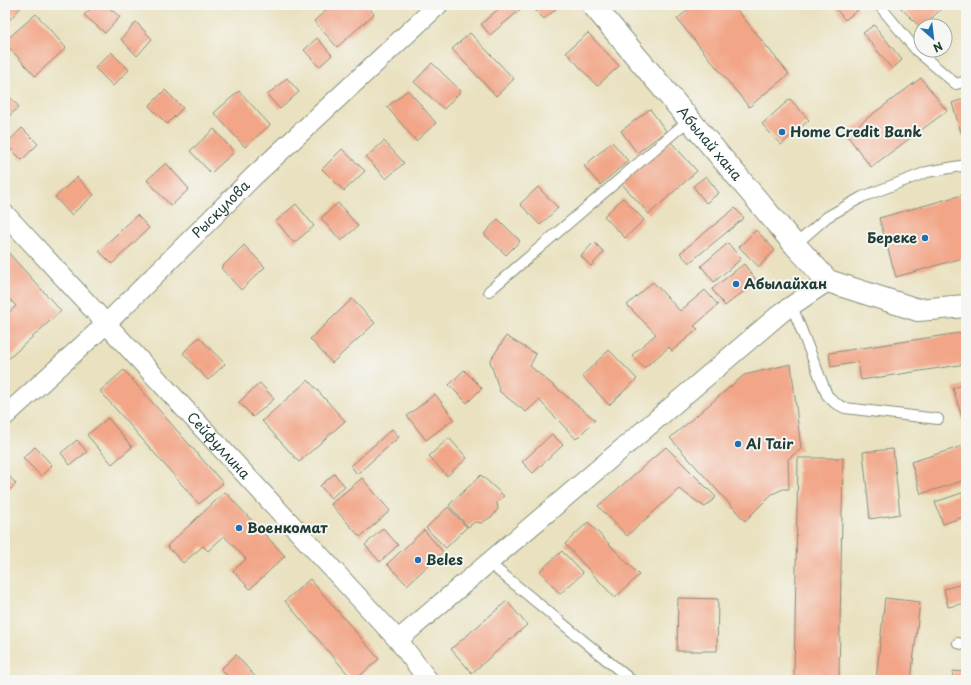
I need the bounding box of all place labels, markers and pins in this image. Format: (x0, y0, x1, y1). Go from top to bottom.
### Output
place label: Home Credit Bank (790, 121, 922, 142)
marker: Home Credit Bank (777, 127, 787, 137)
place label: Береке (867, 227, 917, 248)
marker: Береке (920, 233, 930, 243)
place label: Абылайхан (744, 273, 827, 294)
marker: Абылайхан (731, 279, 741, 289)
place label: Al Tair (745, 433, 794, 454)
marker: Al Tair (733, 439, 743, 449)
place label: Военкомат (247, 517, 329, 538)
marker: Военкомат (234, 523, 244, 533)
place label: Beles (426, 549, 463, 570)
marker: Beles (413, 555, 423, 565)

